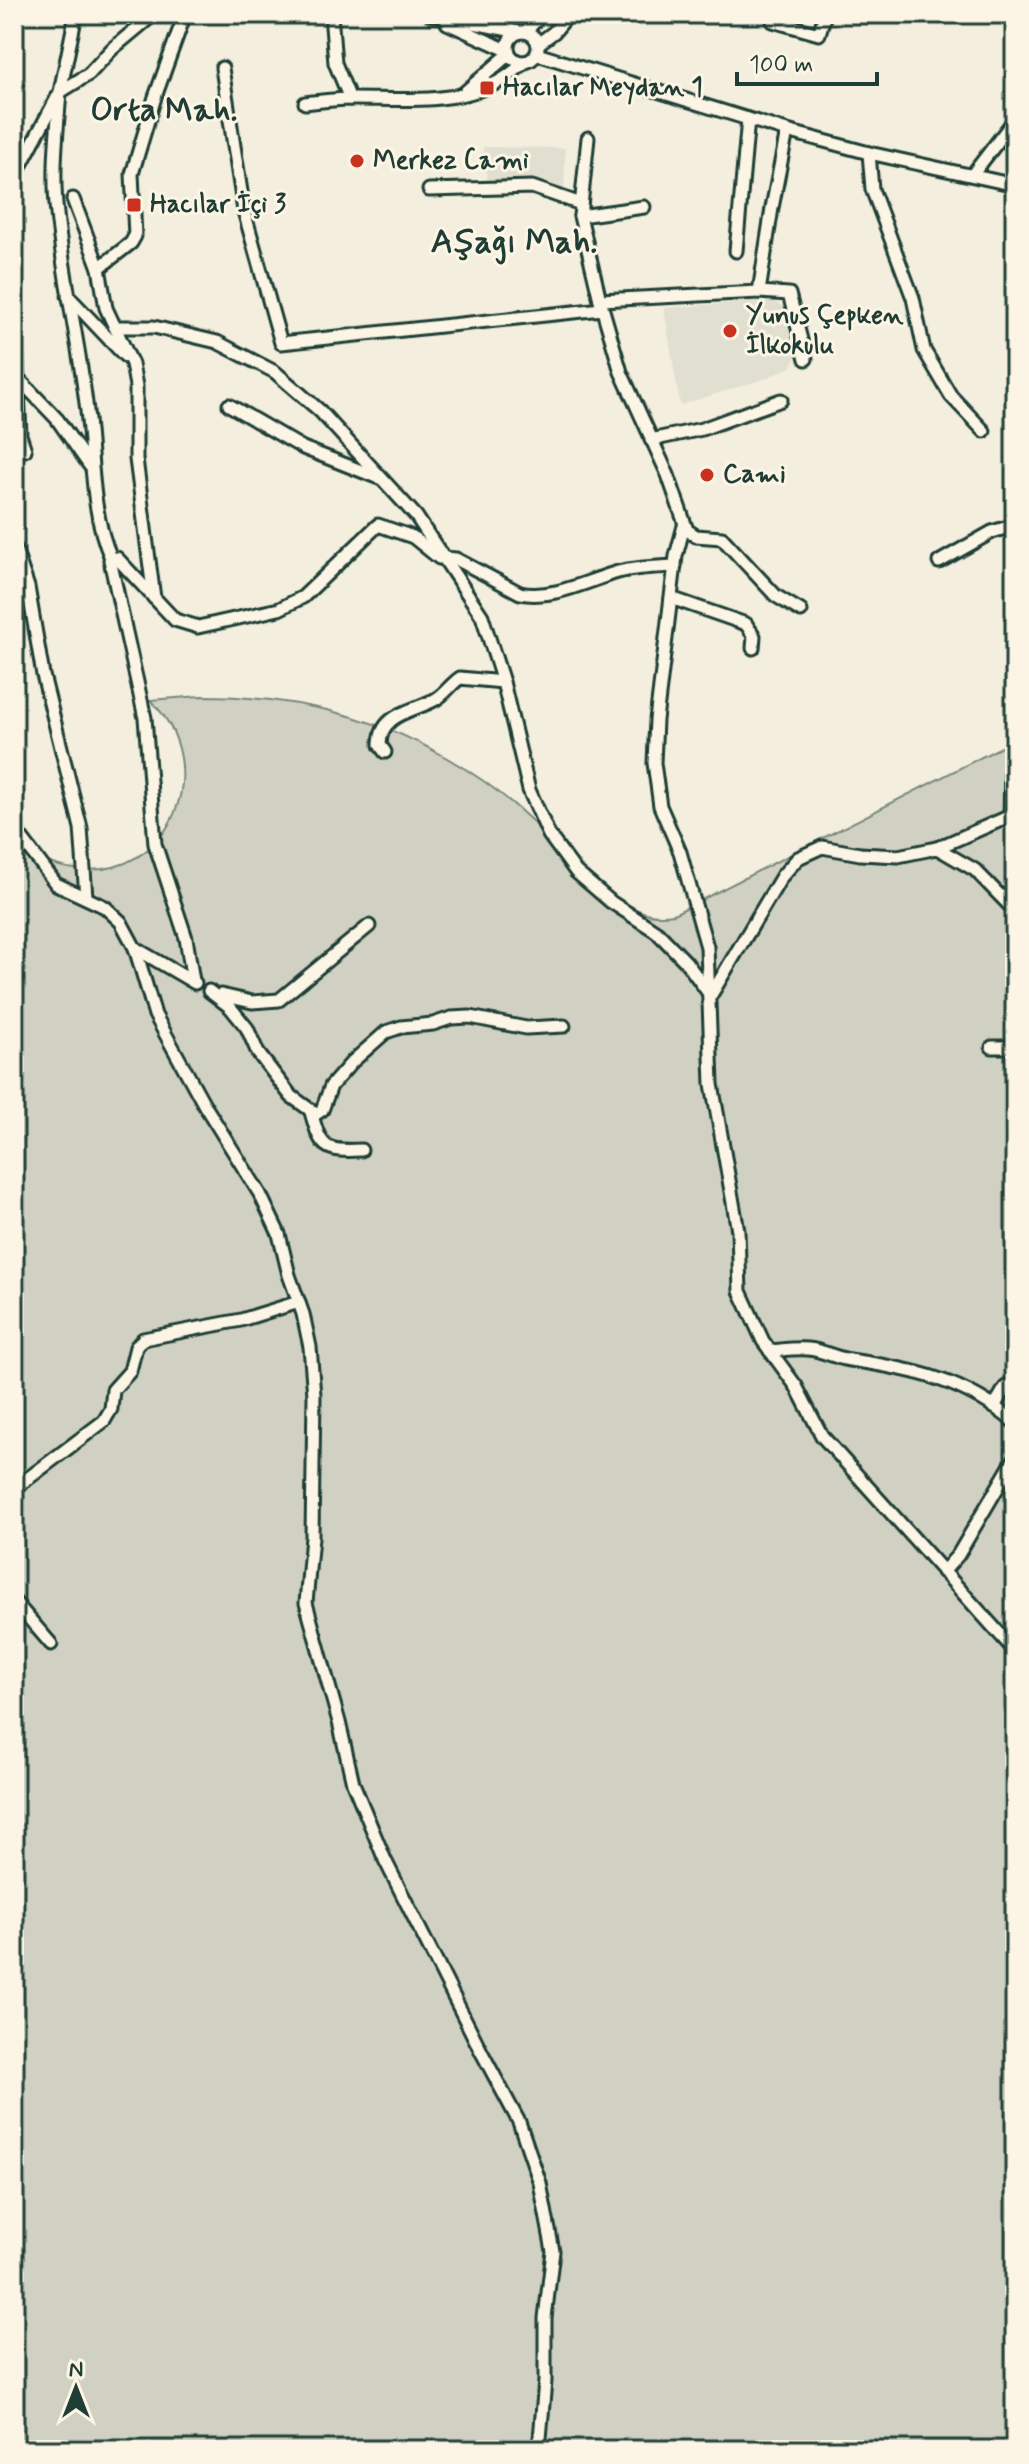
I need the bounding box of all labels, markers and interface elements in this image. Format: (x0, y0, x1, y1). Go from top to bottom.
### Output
scale bar (737, 36, 877, 86)
text: 100 m (749, 50, 813, 81)
place label: Hacılar Meydan 1 (503, 71, 703, 105)
marker: Hacılar Meydan 1 (478, 79, 496, 97)
district label: Orta Mah. (90, 88, 238, 133)
place label: Merkez Cami (373, 144, 529, 178)
marker: Merkez Cami (348, 152, 366, 170)
place label: Hacılar İçi 3 (150, 188, 286, 222)
marker: Hacılar İçi 3 (125, 196, 143, 214)
district label: Aşağı Mah. (431, 220, 597, 265)
place label: Yunus Çepken İlkokulu (746, 299, 904, 363)
marker: Yunus Çepken İlkokulu (721, 322, 739, 340)
place label: Cami (723, 458, 786, 492)
marker: Cami (698, 466, 716, 484)
north arrow (36, 2348, 116, 2428)
text: N (69, 2356, 83, 2384)

